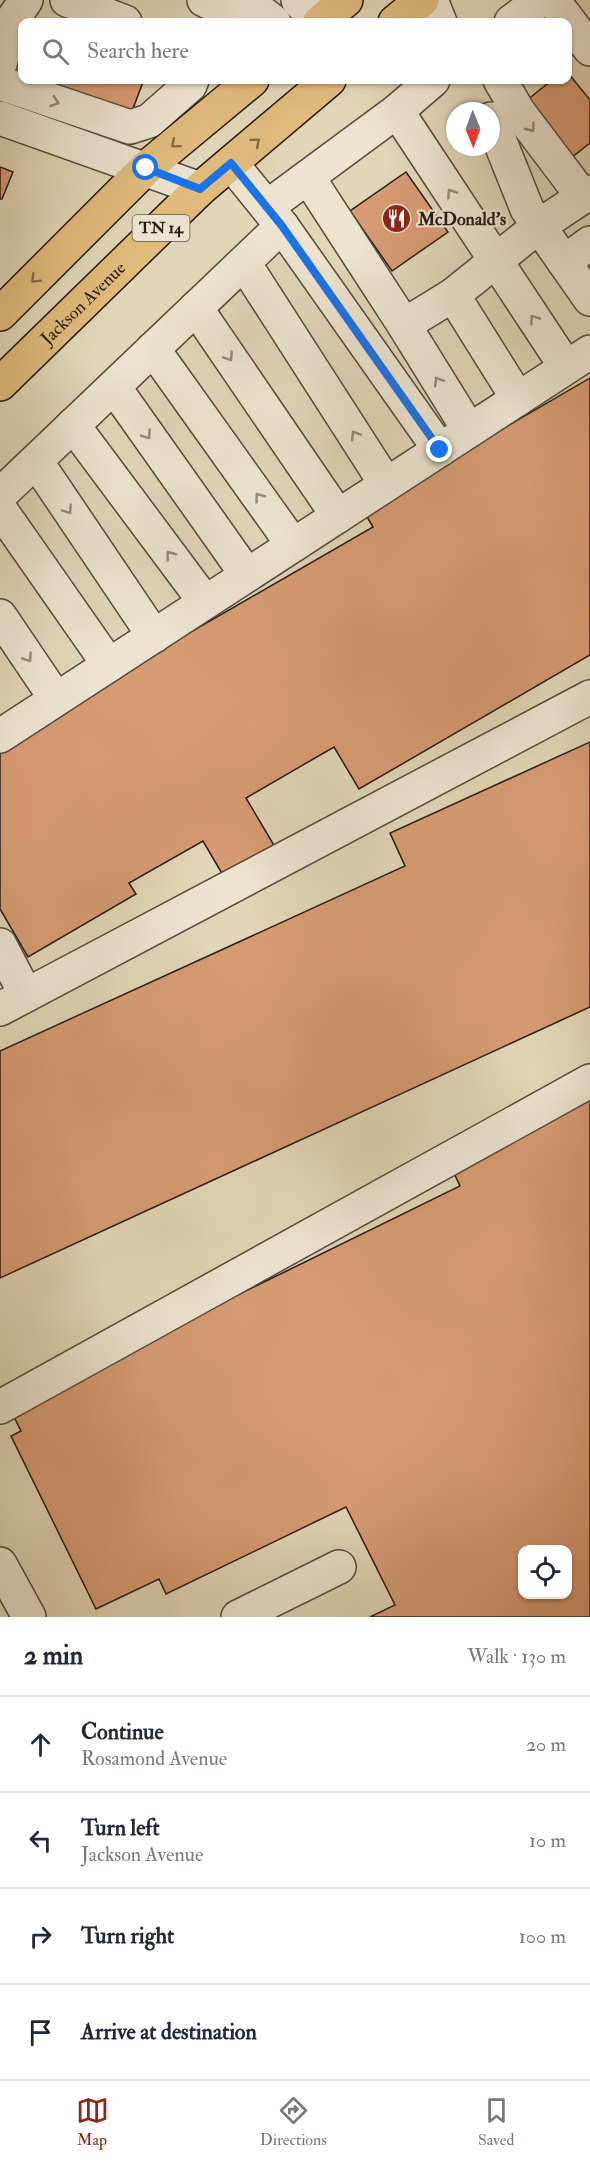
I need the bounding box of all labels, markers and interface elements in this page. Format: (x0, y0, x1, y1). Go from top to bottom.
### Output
search box (18, 18, 572, 84)
icon: search (39, 35, 72, 68)
text: Search here (87, 37, 189, 65)
one-way arrow (49, 94, 60, 107)
north arrow (446, 102, 500, 156)
one-way arrow (524, 122, 535, 133)
one-way arrow (171, 137, 182, 148)
one-way arrow (249, 138, 260, 149)
route start (132, 154, 158, 180)
one-way arrow (448, 189, 459, 200)
restaurant icon: McDonald's (381, 203, 413, 235)
place label: McDonald's (417, 208, 506, 231)
road number: TN 14 (132, 215, 190, 241)
street label: Jackson Avenue (35, 256, 131, 350)
one-way arrow (31, 272, 42, 283)
one-way arrow (530, 314, 541, 325)
one-way arrow (222, 350, 233, 361)
one-way arrow (435, 376, 446, 387)
one-way arrow (140, 428, 151, 439)
one-way arrow (350, 431, 362, 441)
route end (426, 436, 452, 462)
one-way arrow (255, 493, 266, 504)
one-way arrow (61, 503, 72, 514)
one-way arrow (167, 551, 178, 562)
one-way arrow (21, 651, 32, 662)
map controls (518, 1545, 572, 1599)
button: locate (518, 1545, 572, 1599)
text: 2 min (24, 1640, 83, 1672)
text: Walk · 130 m (467, 1644, 566, 1669)
text: Continue (81, 1718, 164, 1746)
icon: ahead (24, 1728, 57, 1761)
text: 20 m (526, 1732, 566, 1757)
text: Rosamond Avenue (81, 1746, 227, 1771)
text: Turn left (81, 1814, 160, 1842)
icon: left (24, 1824, 57, 1857)
text: 10 m (529, 1828, 566, 1853)
text: Jackson Avenue (81, 1842, 203, 1867)
icon: right (24, 1920, 57, 1953)
text: Turn right (81, 1922, 174, 1950)
text: 100 m (519, 1924, 566, 1949)
icon: arrive (24, 2016, 57, 2049)
text: Arrive at destination (81, 2018, 257, 2046)
tab: Map (76, 2094, 109, 2150)
tab: Directions (260, 2094, 327, 2150)
tab: Saved (478, 2094, 514, 2150)

